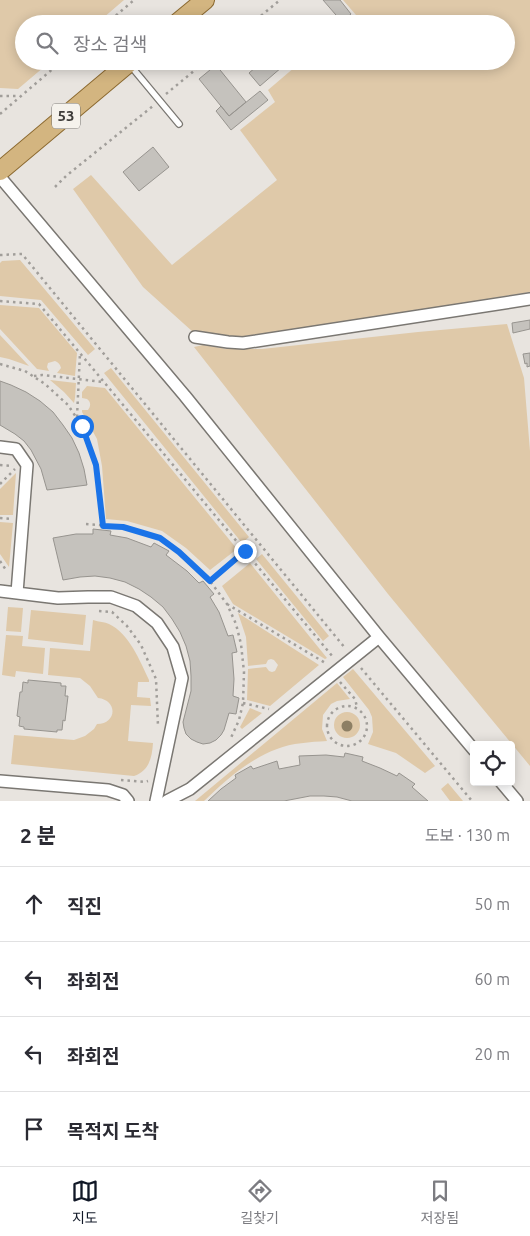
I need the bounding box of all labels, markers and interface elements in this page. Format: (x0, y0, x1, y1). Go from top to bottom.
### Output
search box (15, 15, 515, 70)
icon: search (33, 29, 61, 57)
text: 장소 검색 (73, 33, 147, 55)
road number: 53 (52, 104, 80, 128)
route start (71, 415, 94, 438)
route end (234, 540, 257, 563)
map controls (470, 741, 515, 786)
button: locate (470, 741, 515, 786)
text: 2 분 (20, 823, 56, 847)
text: 도보 · 130 m (425, 826, 510, 844)
icon: ahead (20, 890, 48, 918)
text: 직진 (67, 895, 102, 917)
text: 50 m (474, 895, 510, 913)
icon: left (20, 965, 48, 993)
text: 좌회전 (67, 970, 119, 992)
text: 60 m (474, 970, 510, 988)
icon: left (20, 1040, 48, 1068)
text: 좌회전 (67, 1045, 119, 1067)
text: 20 m (474, 1045, 510, 1063)
icon: arrive (20, 1115, 48, 1143)
text: 목적지 도착 (67, 1120, 159, 1142)
tab: 지도 (71, 1177, 99, 1227)
tab: 길찾기 (240, 1177, 279, 1227)
tab: 저장됨 (421, 1177, 459, 1227)

